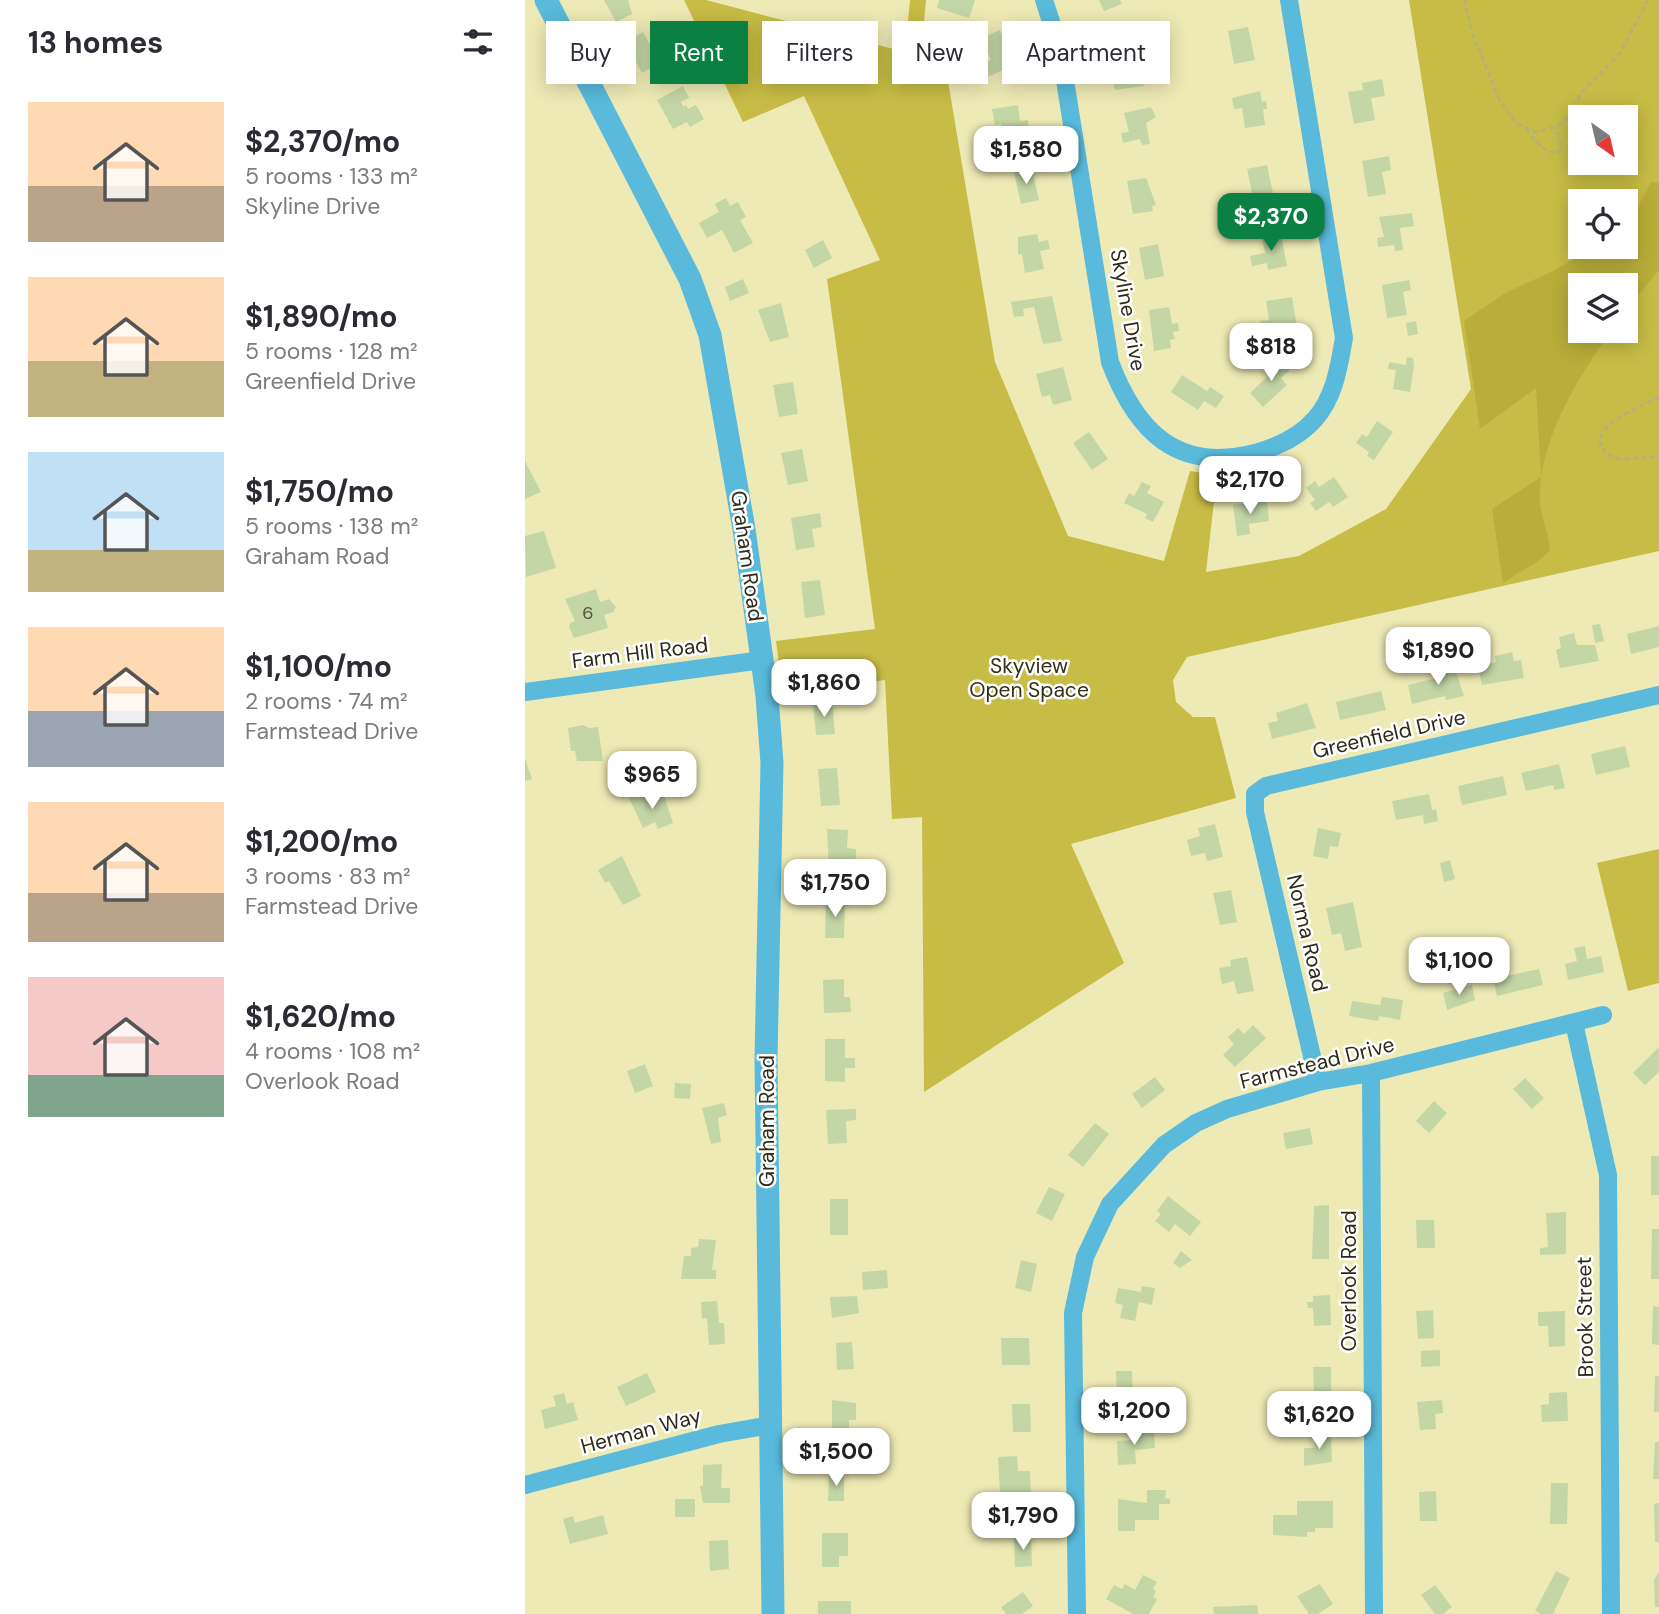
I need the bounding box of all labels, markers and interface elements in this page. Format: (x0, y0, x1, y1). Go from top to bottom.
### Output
chip: Buy (546, 21, 636, 84)
chip: Rent (650, 21, 748, 84)
chip: Filters (762, 21, 878, 84)
chip: New (892, 21, 988, 84)
chip: Apartment (1002, 21, 1170, 84)
text: 13 homes (28, 23, 163, 62)
icon: filters (459, 23, 497, 61)
north arrow (1568, 105, 1638, 175)
map controls (1568, 105, 1638, 343)
text: $2,370/mo (245, 122, 400, 161)
pin: $1,580 (969, 127, 1083, 186)
icon: home (84, 130, 168, 214)
text: $1,580 (990, 134, 1062, 164)
text: 5 rooms · 133 m² (245, 161, 418, 191)
button: locate (1568, 189, 1638, 259)
text: Skyline Drive (245, 191, 380, 221)
pin: $2,370 (1214, 194, 1328, 253)
text: $2,370 (1234, 201, 1308, 231)
street label: Skyline Drive (1103, 247, 1153, 373)
button: layers (1568, 273, 1638, 343)
text: $1,890/mo (245, 297, 397, 336)
icon: home (84, 305, 168, 389)
pin: $818 (1230, 324, 1312, 383)
text: $818 (1246, 331, 1296, 361)
text: 5 rooms · 128 m² (245, 336, 418, 366)
text: Greenfield Drive (245, 366, 416, 396)
pin: $2,170 (1193, 456, 1307, 516)
text: $2,170 (1215, 464, 1285, 494)
text: $1,750/mo (245, 472, 394, 511)
icon: home (84, 480, 168, 564)
street label: Graham Road (724, 489, 770, 623)
text: 5 rooms · 138 m² (245, 511, 418, 541)
text: Graham Road (245, 541, 389, 571)
house number: 6 (582, 601, 594, 625)
pin: $1,890 (1381, 628, 1495, 687)
street label: Farm Hill Road (570, 631, 710, 675)
text: $1,890 (1402, 635, 1474, 665)
text: $1,100/mo (245, 647, 392, 686)
park label: Skyview Open Space (969, 652, 1089, 704)
icon: home (84, 655, 168, 739)
pin: $1,860 (767, 660, 881, 719)
text: $1,860 (787, 667, 861, 697)
text: 2 rooms · 74 m² (245, 686, 408, 716)
street label: Greenfield Drive (1310, 703, 1468, 765)
text: Farmstead Drive (245, 716, 418, 746)
pin: $965 (611, 752, 693, 811)
text: $965 (624, 759, 680, 789)
text: $1,200/mo (245, 822, 398, 861)
icon: home (84, 830, 168, 914)
pin: $1,750 (778, 860, 892, 919)
text: 3 rooms · 83 m² (245, 861, 411, 891)
text: $1,750 (800, 867, 870, 897)
street label: Norma Road (1280, 872, 1334, 994)
text: Farmstead Drive (245, 891, 418, 921)
pin: $1,100 (1402, 937, 1516, 997)
text: $1,100 (1425, 945, 1493, 975)
text: $1,620/mo (245, 997, 396, 1036)
icon: home (84, 1005, 168, 1089)
street label: Farmstead Drive (1237, 1030, 1397, 1096)
text: 4 rooms · 108 m² (245, 1036, 420, 1066)
street label: Graham Road (753, 1055, 781, 1187)
text: Overlook Road (245, 1066, 400, 1096)
street label: Overlook Road (1335, 1210, 1363, 1352)
street label: Brook Street (1570, 1256, 1600, 1378)
pin: $1,200 (1077, 1388, 1191, 1447)
pin: $1,620 (1262, 1392, 1376, 1451)
text: $1,200 (1097, 1395, 1171, 1425)
text: $1,620 (1283, 1399, 1355, 1429)
street label: Herman Way (578, 1401, 705, 1461)
pin: $1,500 (779, 1428, 893, 1488)
text: $1,500 (799, 1436, 873, 1466)
pin: $1,790 (966, 1492, 1080, 1552)
text: $1,790 (988, 1500, 1058, 1530)

